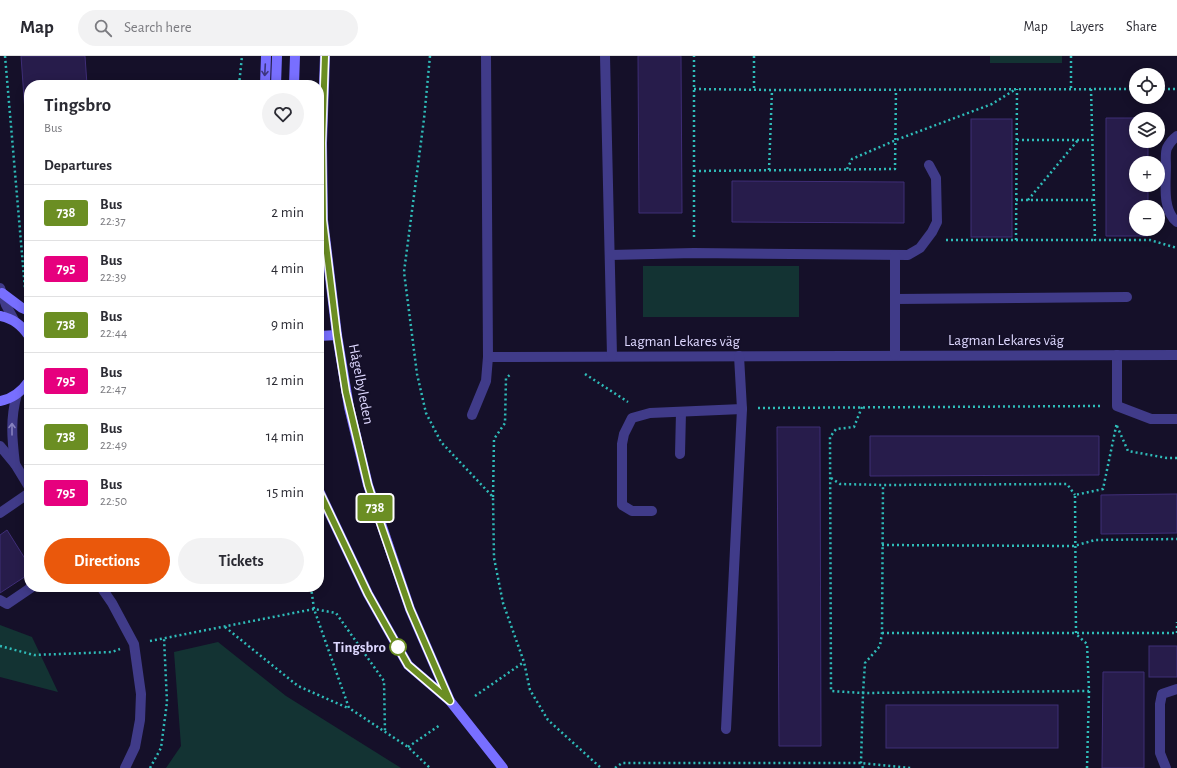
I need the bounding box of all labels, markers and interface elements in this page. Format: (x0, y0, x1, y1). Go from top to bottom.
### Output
search box (78, 10, 358, 46)
icon: search (92, 17, 114, 39)
text: Map (20, 18, 54, 37)
text: Search here (124, 20, 192, 35)
text: Map (1023, 20, 1048, 34)
text: Layers (1070, 20, 1104, 34)
text: Share (1126, 20, 1157, 34)
one-way arrow (262, 64, 269, 77)
map controls (1129, 68, 1165, 236)
button: locate (1129, 68, 1165, 104)
button: heart (262, 93, 304, 135)
text: Tingsbro (44, 96, 111, 115)
button: layers (1129, 112, 1165, 148)
text: Bus (44, 122, 62, 135)
button: + (1129, 156, 1165, 192)
text: Departures (44, 158, 112, 173)
text: Bus (100, 197, 122, 212)
button: − (1129, 200, 1165, 236)
text: 2 min (271, 205, 304, 220)
text: 738 (57, 206, 75, 220)
text: 22:37 (100, 215, 126, 228)
text: Bus (100, 253, 122, 268)
text: 4 min (271, 261, 304, 276)
text: 795 (57, 262, 75, 276)
text: 22:39 (100, 271, 126, 284)
text: Bus (100, 309, 122, 324)
text: 9 min (271, 317, 304, 332)
text: 738 (57, 318, 75, 332)
text: 22:44 (100, 327, 127, 340)
street label: Lagman Lekares väg (948, 333, 1065, 348)
street label: Lagman Lekares väg (624, 334, 741, 349)
street label: Hågelbyleden (346, 342, 376, 426)
text: Bus (100, 365, 122, 380)
text: 12 min (266, 373, 304, 388)
text: 795 (57, 374, 75, 388)
text: 22:47 (100, 383, 126, 396)
text: Bus (100, 421, 122, 436)
one-way arrow (8, 423, 16, 436)
text: 14 min (266, 429, 304, 444)
text: 738 (57, 430, 75, 444)
text: 22:49 (100, 439, 127, 452)
text: Bus (100, 477, 122, 492)
text: 15 min (267, 485, 304, 500)
text: 795 (57, 486, 75, 500)
text: 22:50 (100, 495, 127, 508)
line badge: 738 (352, 495, 398, 521)
text: 738 (366, 501, 384, 515)
button: Directions (44, 538, 170, 584)
button: Tickets (178, 538, 304, 584)
marker: Tingsbro (389, 638, 407, 656)
place label: Tingsbro (333, 640, 386, 655)

